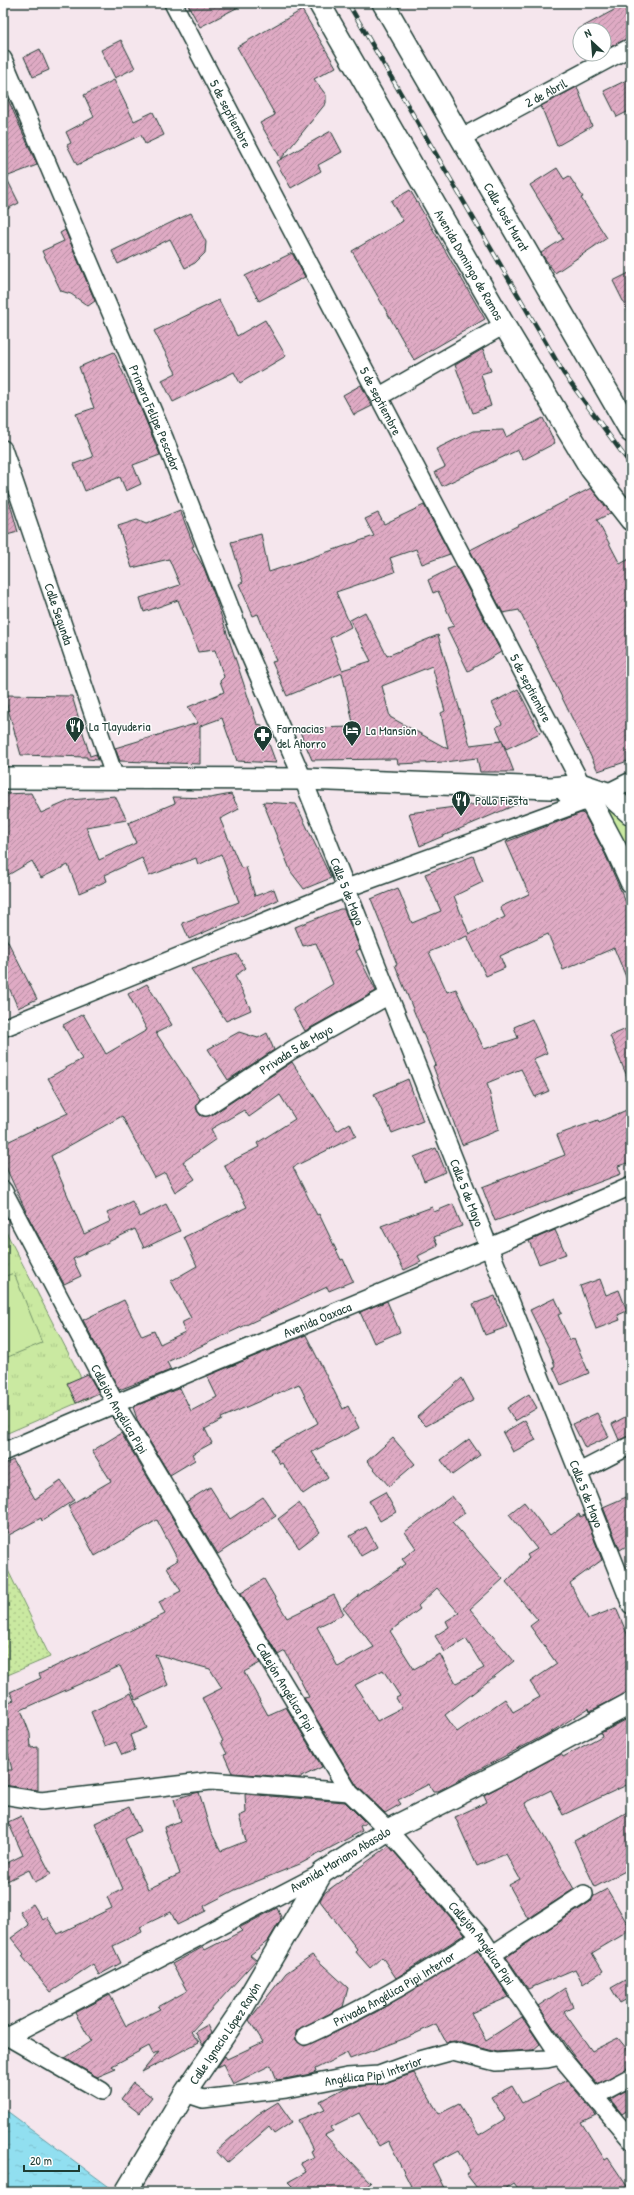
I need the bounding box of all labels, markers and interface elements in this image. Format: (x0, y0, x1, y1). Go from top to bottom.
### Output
north arrow (572, 22, 612, 62)
text: N (582, 25, 593, 41)
street label: 2 de Abril (521, 74, 570, 111)
street label: 5 de septiembre (206, 77, 256, 151)
street label: Calle José Murat (480, 179, 534, 255)
street label: Avenida Domingo de Ramos (430, 206, 508, 324)
street label: Primera Felipe Pescador (125, 362, 185, 474)
street label: 5 de septiembre (356, 364, 406, 438)
street label: Calle Segunda (40, 580, 78, 647)
street label: 5 de septiembre (506, 651, 556, 725)
restaurant icon: La Tlayuderia (64, 715, 86, 743)
place label: La Tlayuderia (89, 717, 151, 735)
place label: Farmacias del Ahorro (276, 719, 326, 752)
hotel icon: La Mansion (341, 719, 363, 747)
place label: La Mansion (366, 721, 417, 739)
pharmacy icon: Farmacias del Ahorro (252, 724, 274, 752)
restaurant icon: Pollo Fiesta (450, 789, 472, 817)
place label: Pollo Fiesta (475, 791, 528, 809)
street label: Calle 5 de Mayo (326, 855, 369, 928)
street label: Privada 5 de Mayo (256, 1020, 336, 1078)
street label: Calle 5 de Mayo (446, 1156, 489, 1229)
street label: Avenida Oaxaca (280, 1297, 354, 1342)
street label: Callejón Angélica Pipi (87, 1361, 152, 1457)
street label: Calle 5 de Mayo (565, 1457, 608, 1530)
street label: Callejón Angélica Pipi (252, 1639, 319, 1735)
street label: Avenida Mariano Abasolo (286, 1822, 394, 1896)
street label: Callejón Angélica Pipi (445, 1897, 519, 1988)
street label: Privada Angélica Pipi Interior (330, 1946, 459, 2030)
street label: Calle Ignacio López Rayón (184, 1979, 265, 2088)
street label: Angélica Pipi Interior (323, 2051, 425, 2090)
scale bar (24, 2147, 79, 2173)
text: 20 m (30, 2152, 52, 2169)

